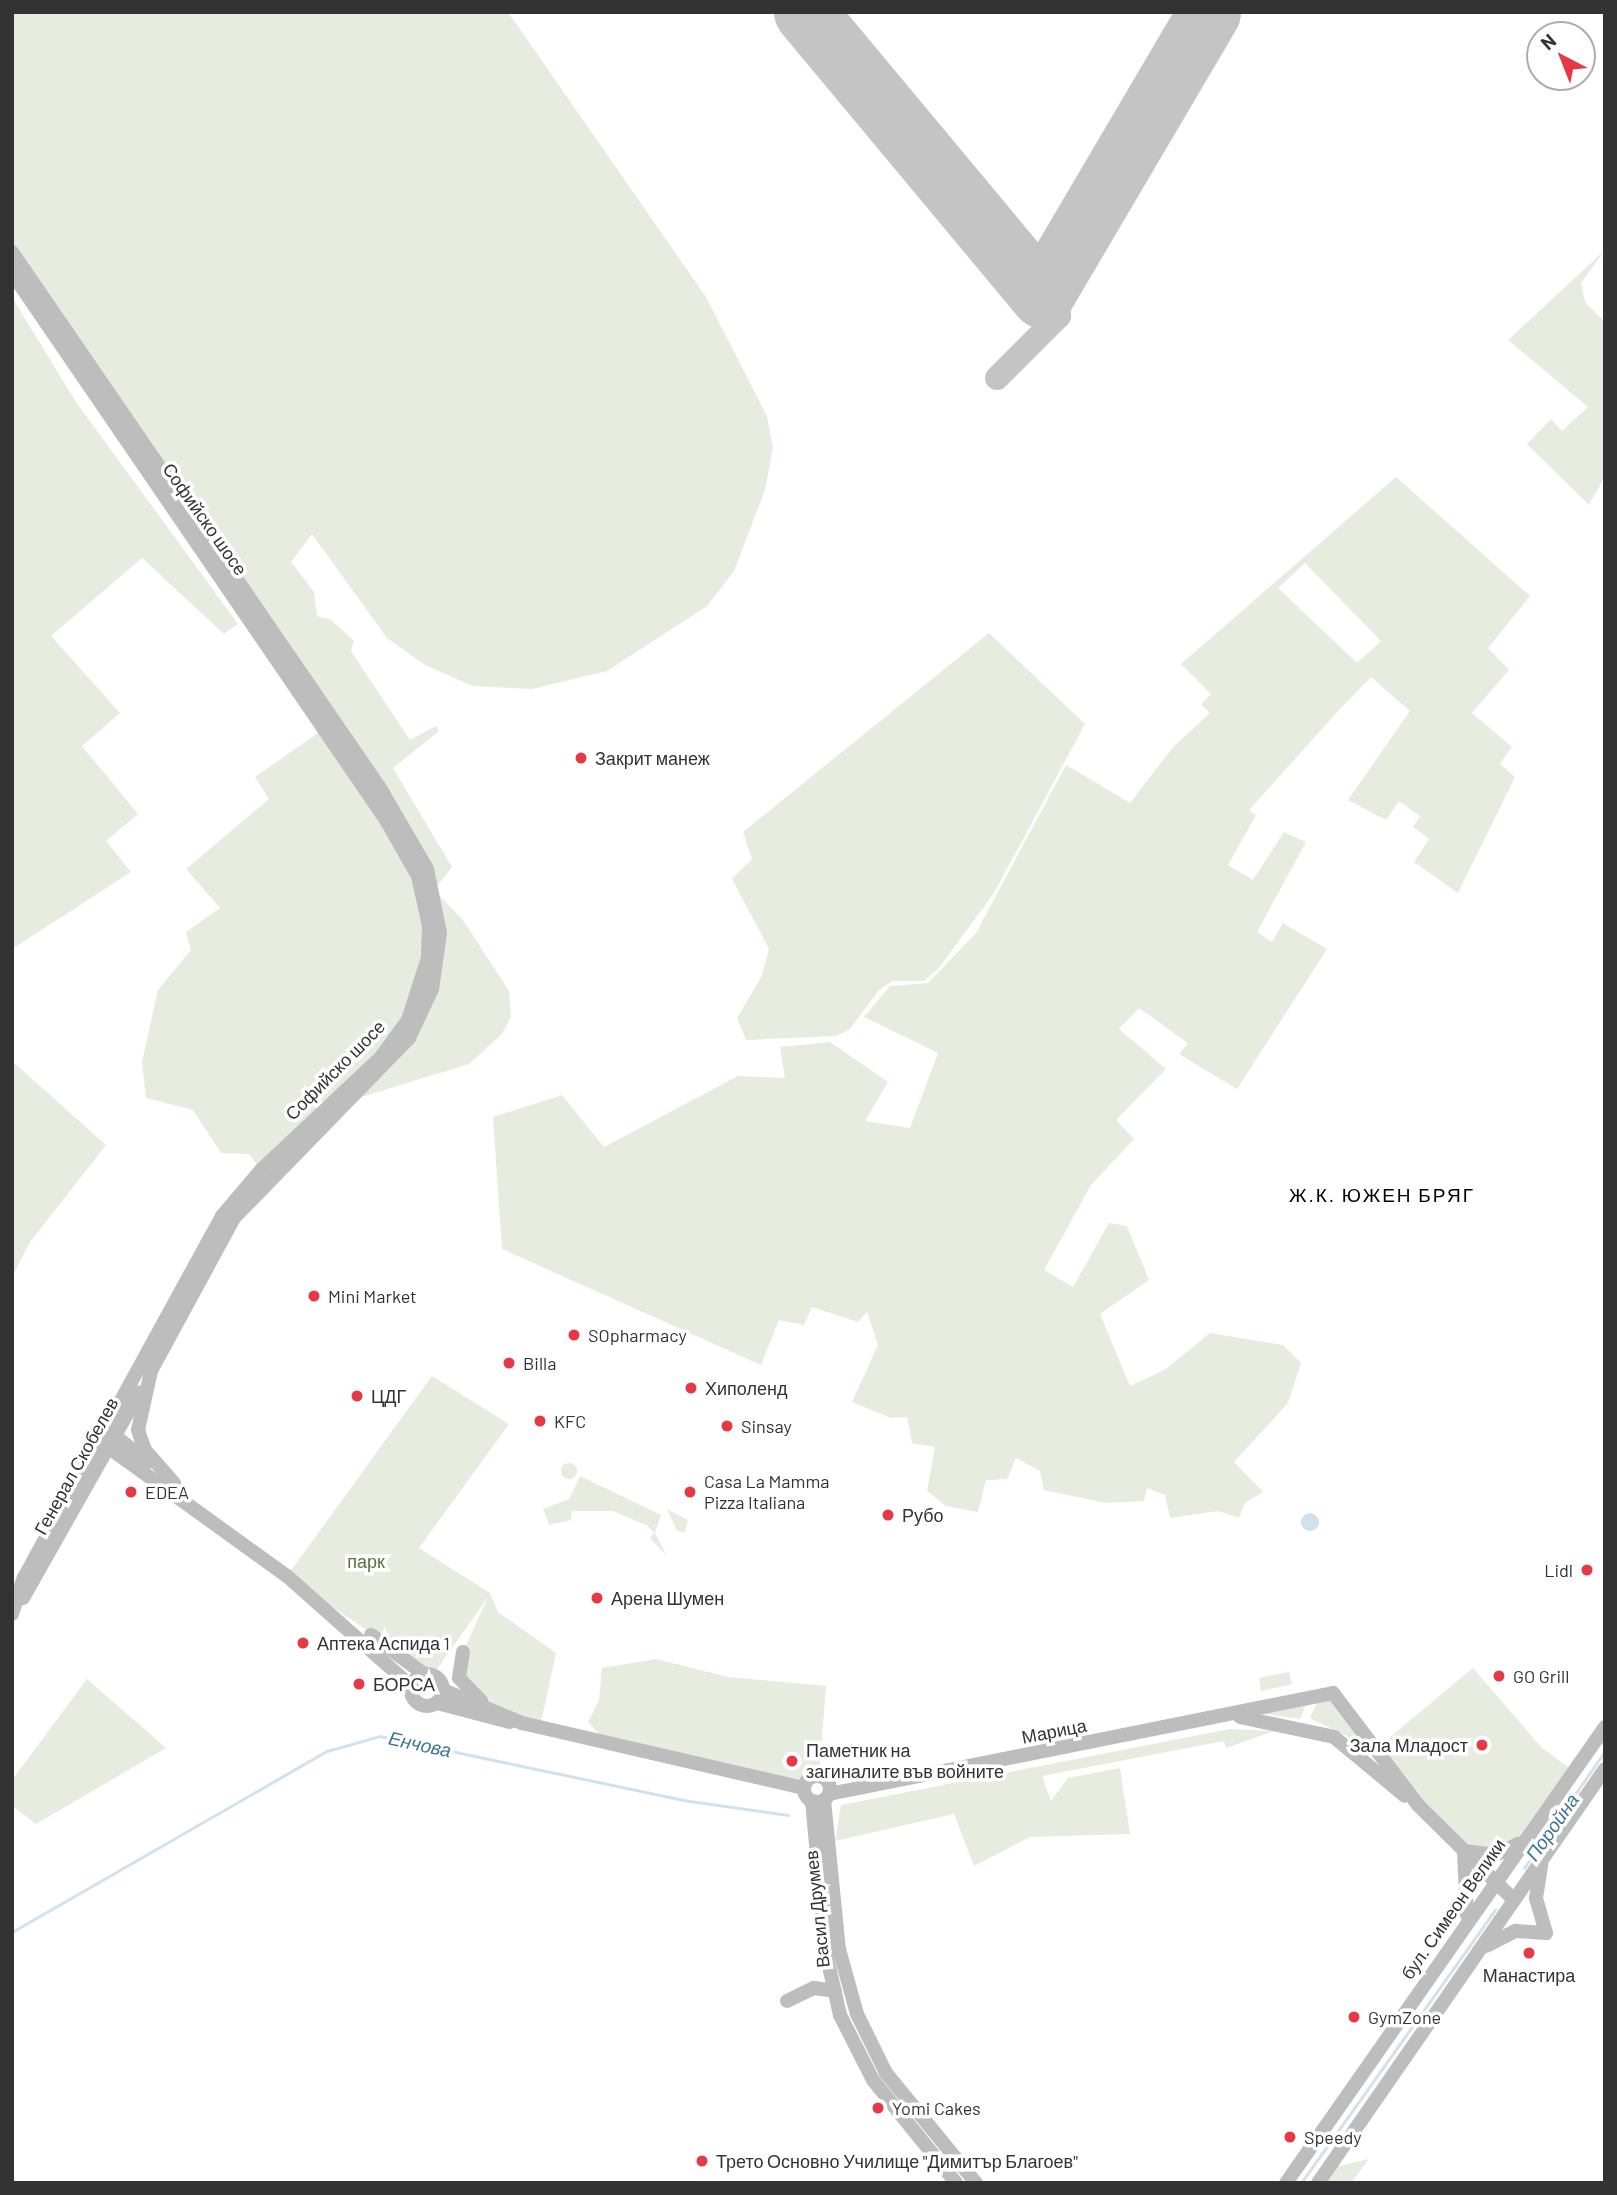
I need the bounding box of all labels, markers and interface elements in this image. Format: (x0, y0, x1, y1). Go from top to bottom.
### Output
north arrow (1526, 21, 1596, 91)
text: N (1536, 29, 1560, 54)
street label: Софийско шосе (158, 459, 252, 579)
place label: Закрит манеж (595, 747, 710, 769)
marker: Закрит манеж (573, 750, 589, 766)
street label: Софийско шосе (281, 1016, 389, 1124)
district label: Ж.К. ЮЖЕН БРЯГ (1291, 1184, 1473, 1206)
place label: Mini Market (328, 1285, 417, 1307)
marker: Mini Market (306, 1288, 322, 1304)
place label: SOpharmacy (588, 1324, 687, 1346)
marker: SOpharmacy (566, 1327, 582, 1343)
place label: Billa (523, 1352, 556, 1374)
marker: Billa (501, 1355, 517, 1371)
place label: Хиполенд (705, 1377, 787, 1399)
marker: Хиполенд (683, 1380, 699, 1396)
place label: ЦДГ (371, 1385, 406, 1407)
marker: ЦДГ (349, 1388, 365, 1404)
street label: Генерал Скобелев (29, 1394, 123, 1538)
place label: KFC (554, 1410, 586, 1432)
marker: KFC (532, 1413, 548, 1429)
place label: Sinsay (741, 1415, 792, 1437)
marker: Sinsay (719, 1418, 735, 1434)
place label: Casa La Mamma Pizza Italiana (704, 1471, 830, 1514)
place label: EDEA (145, 1481, 189, 1503)
marker: EDEA (123, 1484, 139, 1500)
marker: Casa La Mamma Pizza Italiana (682, 1484, 698, 1500)
place label: Рубо (902, 1504, 944, 1526)
marker: Рубо (880, 1507, 896, 1523)
park label: парк (347, 1550, 385, 1572)
place label: Lidl (1544, 1559, 1573, 1581)
marker: Lidl (1579, 1562, 1595, 1578)
place label: Арена Шумен (611, 1587, 724, 1609)
marker: Арена Шумен (589, 1590, 605, 1606)
place label: Аптека Аспида 1 (317, 1632, 450, 1654)
marker: Аптека Аспида 1 (295, 1635, 311, 1651)
place label: GO Grill (1513, 1665, 1569, 1687)
marker: GO Grill (1491, 1668, 1507, 1684)
place label: БОРСА (373, 1673, 435, 1695)
marker: БОРСА (351, 1676, 367, 1692)
street label: Марица (1020, 1714, 1088, 1748)
water label: Енчова (387, 1726, 453, 1762)
place label: Зала Младост (1350, 1734, 1468, 1756)
marker: Зала Младост (1474, 1737, 1490, 1753)
place label: Паметник на загиналите във войните (806, 1740, 1004, 1782)
marker: Паметник на загиналите във войните (784, 1753, 800, 1769)
water label: Поройна (1521, 1789, 1583, 1865)
street label: бул. Симеон Велики (1396, 1835, 1510, 1983)
street label: Васил Друмев (800, 1849, 834, 1969)
marker: Манастира (1521, 1945, 1537, 1961)
place label: Манастира (1483, 1964, 1575, 1986)
place label: GymZone (1368, 2006, 1441, 2028)
marker: GymZone (1346, 2009, 1362, 2025)
place label: Yomi Cakes (892, 2097, 981, 2119)
marker: Yomi Cakes (870, 2100, 886, 2116)
place label: Speedy (1304, 2126, 1362, 2148)
marker: Speedy (1282, 2129, 1298, 2145)
place label: Трето Основно Училище "Димитър Благоев" (716, 2150, 1078, 2172)
marker: Трето Основно Училище "Димитър Благоев" (694, 2153, 710, 2169)

